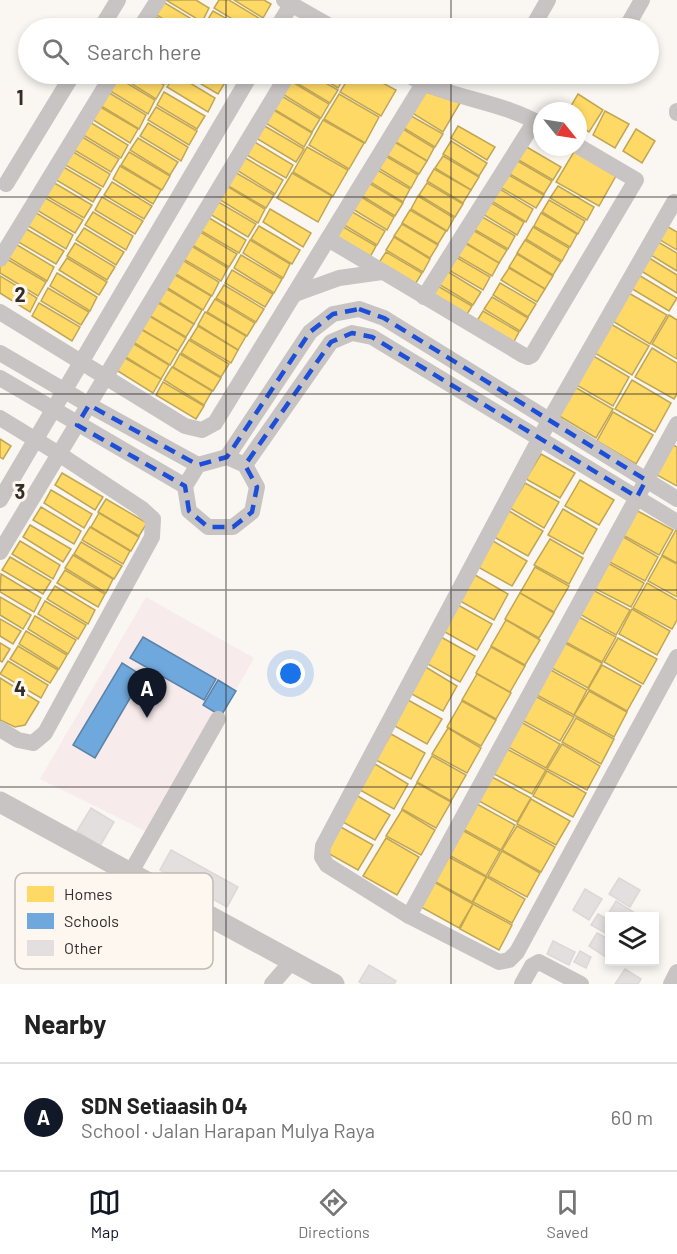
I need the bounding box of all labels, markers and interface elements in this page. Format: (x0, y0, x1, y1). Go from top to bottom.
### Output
search box (18, 18, 659, 84)
icon: search (39, 35, 72, 68)
text: Search here (87, 38, 201, 64)
text: 1 (16, 85, 24, 109)
north arrow (533, 102, 587, 156)
text: 2 (14, 282, 26, 306)
text: 3 (15, 479, 25, 503)
your location (276, 659, 305, 688)
pin: A (128, 668, 166, 718)
text: 4 (14, 676, 26, 700)
legend (15, 873, 213, 969)
text: Homes (64, 884, 112, 903)
text: Schools (64, 911, 119, 930)
map controls (605, 912, 659, 966)
button: layers (605, 912, 659, 966)
text: Other (64, 938, 103, 957)
text: Nearby (24, 1008, 106, 1039)
text: SDN Setiaasih 04 (81, 1092, 248, 1118)
text: A (37, 1105, 50, 1129)
text: 60 m (611, 1105, 653, 1129)
text: School · Jalan Harapan Mulya Raya (81, 1118, 375, 1142)
tab: Map (88, 1186, 121, 1241)
tab: Directions (298, 1186, 370, 1241)
tab: Saved (547, 1186, 589, 1241)

